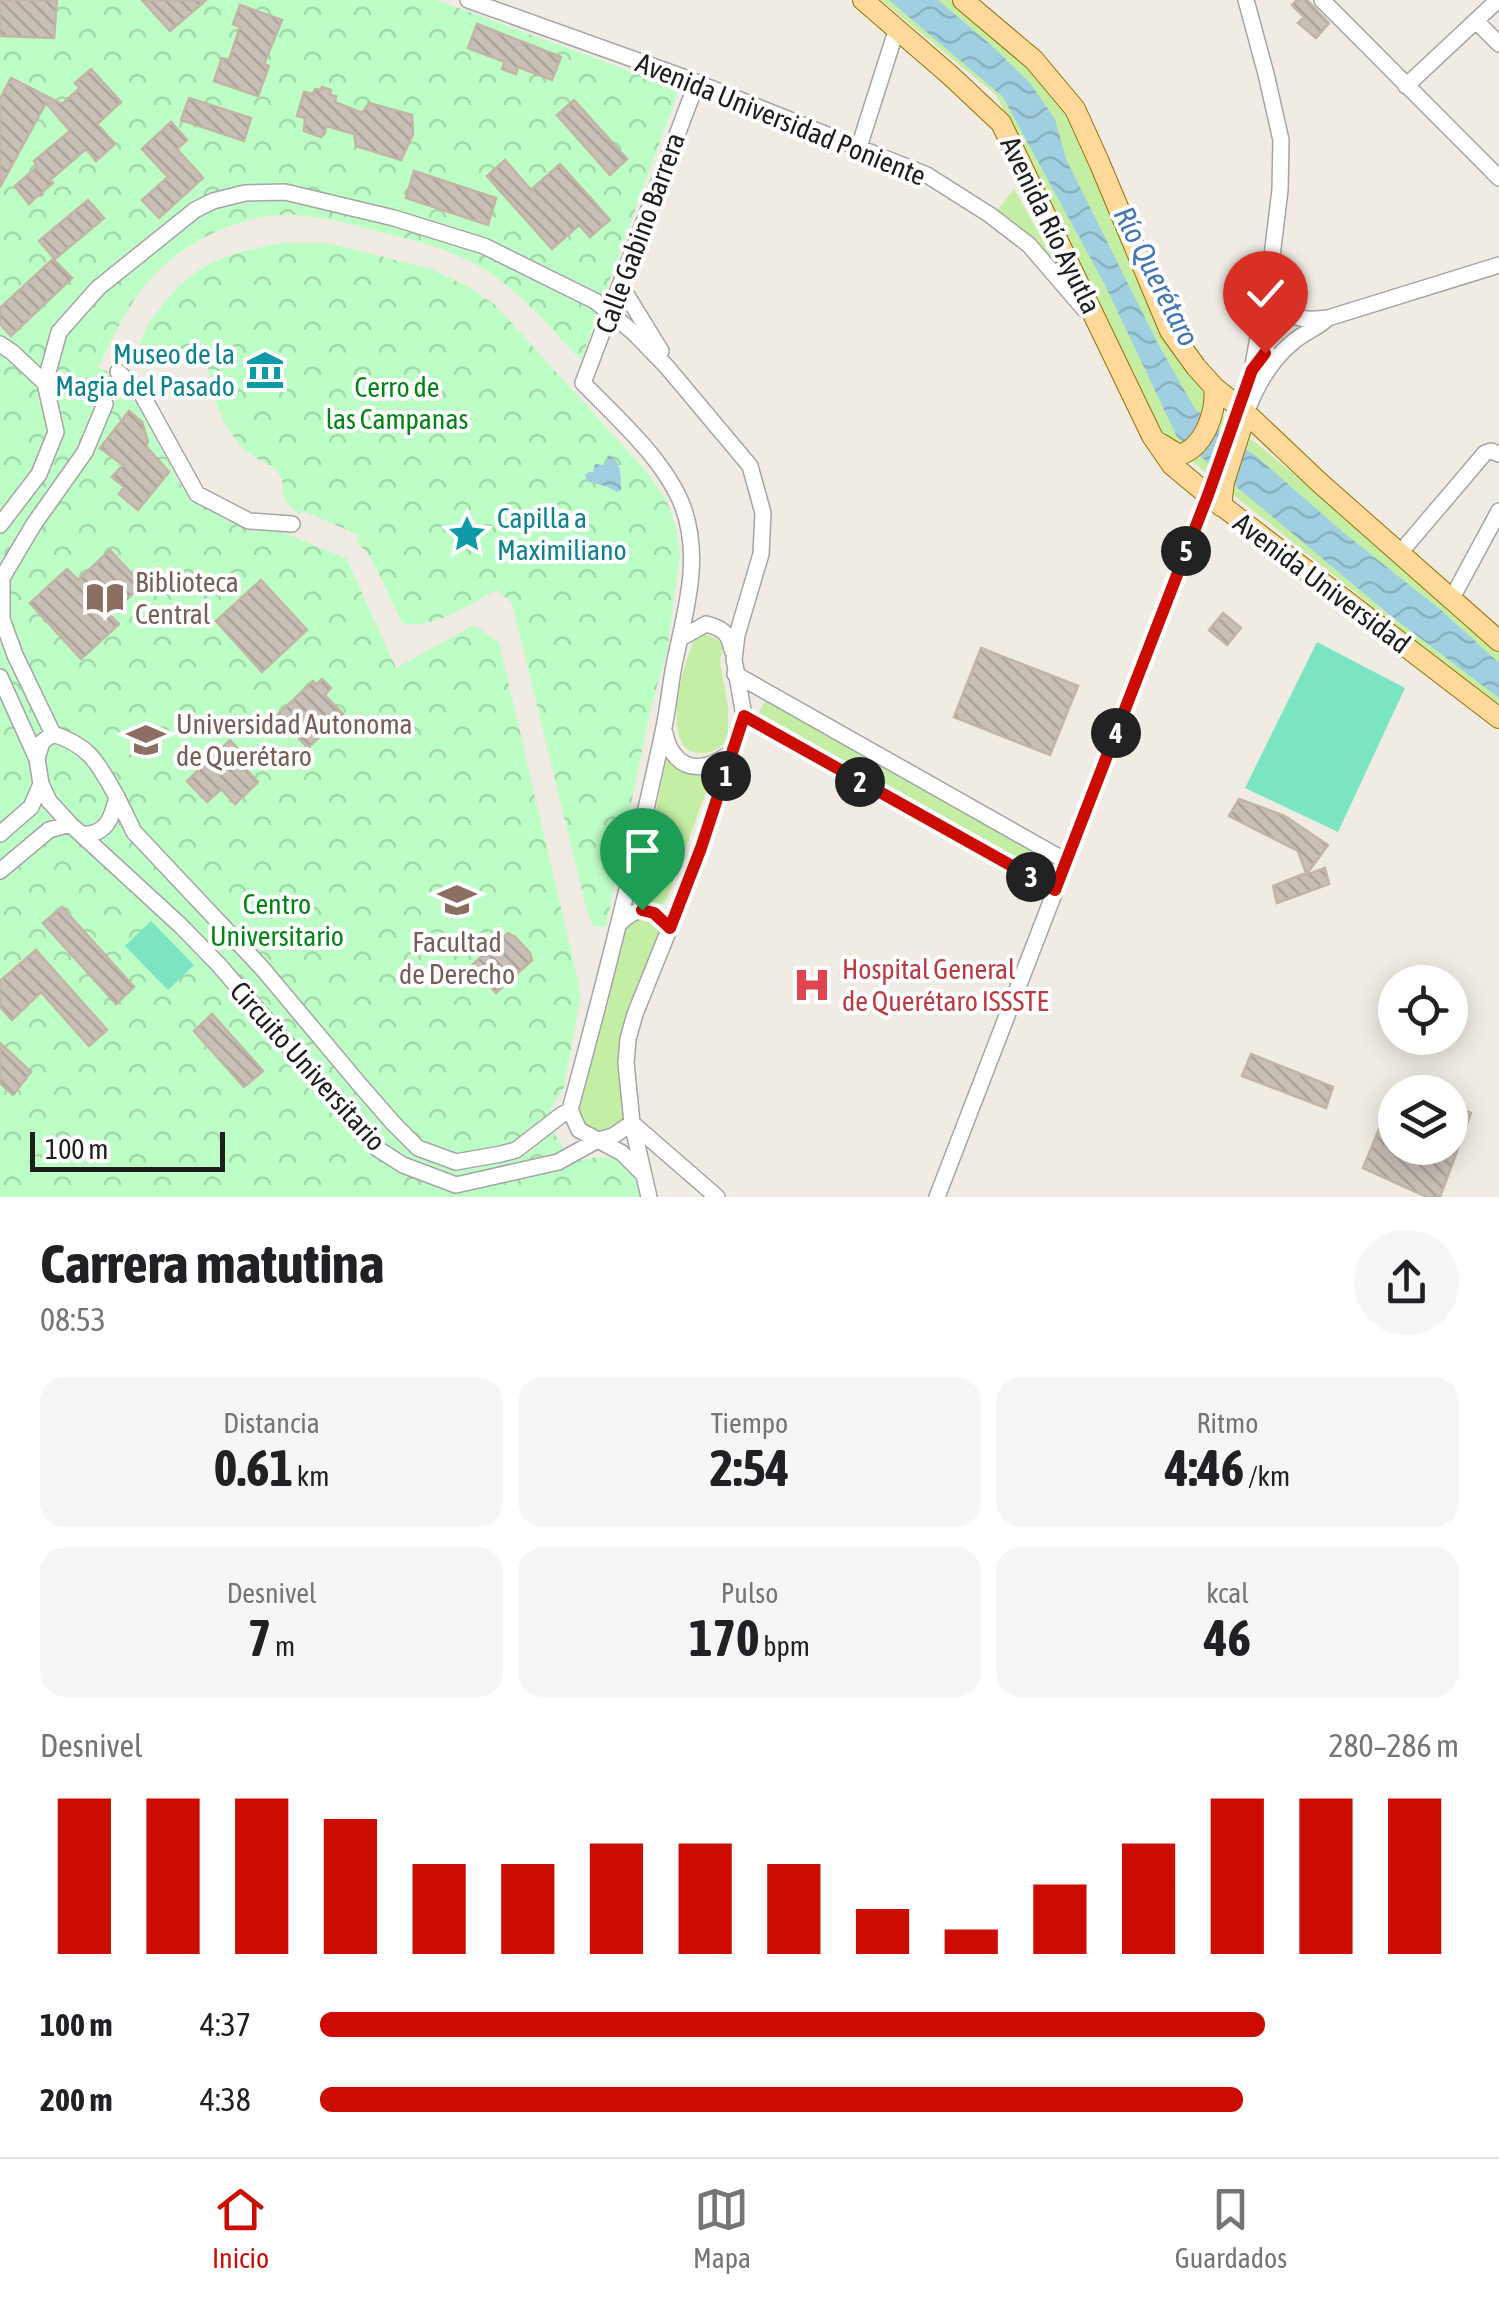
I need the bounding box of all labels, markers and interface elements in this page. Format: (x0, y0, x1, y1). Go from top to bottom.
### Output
street label: Avenida Universidad Poniente (631, 46, 931, 192)
street label: Calle Gabino Barrera (589, 128, 691, 338)
street label: Avenida Río Ayutla (994, 131, 1108, 319)
water label: Río Querétaro (1107, 201, 1207, 351)
pin (1223, 251, 1308, 354)
icon: check (1238, 266, 1293, 321)
place label: Museo de la Magia del Pasado (55, 338, 235, 402)
museum icon: Museo de la Magia del Pasado (244, 349, 286, 391)
park label: Cerro de las Campanas (326, 371, 468, 435)
place label: Capilla a Maximiliano (497, 502, 627, 566)
street label: Avenida Universidad (1228, 506, 1416, 660)
place icon: Capilla a Maximiliano (446, 513, 488, 555)
pin: 5 (1161, 526, 1211, 576)
text: 5 (1179, 535, 1193, 567)
place label: Biblioteca Central (135, 566, 239, 630)
library icon: Biblioteca Central (84, 577, 126, 619)
place label: Universidad Autonoma de Querétaro (176, 708, 413, 772)
pin: 4 (1091, 708, 1141, 758)
text: 4 (1109, 717, 1123, 749)
school or university icon: Universidad Autonoma de Querétaro (125, 719, 167, 761)
pin: 1 (701, 751, 751, 801)
pin: 2 (835, 757, 885, 807)
text: 1 (719, 760, 733, 792)
text: 2 (853, 766, 867, 798)
pin (600, 808, 685, 911)
icon: arrive (615, 823, 670, 878)
pin: 3 (1006, 852, 1056, 902)
text: 3 (1024, 861, 1038, 893)
school or university icon: Facultad de Derecho (436, 879, 478, 921)
park label: Centro Universitario (210, 888, 344, 952)
place label: Facultad de Derecho (399, 926, 515, 990)
place label: Hospital General de Querétaro ISSSTE (842, 953, 1048, 1017)
hospital icon: Hospital General de Querétaro ISSSTE (791, 964, 833, 1006)
map controls (1378, 965, 1468, 1165)
button: locate (1378, 965, 1468, 1055)
street label: Circuito Universitario (224, 975, 392, 1157)
button: layers (1378, 1075, 1468, 1165)
scale bar (30, 1127, 225, 1172)
text: 100 m (45, 1133, 108, 1165)
button: share (1354, 1230, 1459, 1335)
text: Carrera matutina (40, 1232, 384, 1295)
text: 08:53 (40, 1301, 106, 1338)
text: Distancia (223, 1407, 320, 1439)
text: Tiempo (711, 1407, 788, 1439)
text: Ritmo (1197, 1407, 1258, 1439)
text: 0.61 (214, 1439, 293, 1497)
text: 2:54 (710, 1439, 789, 1497)
text: 4:46 (1165, 1439, 1244, 1497)
text: km (293, 1460, 329, 1492)
text: /km (1244, 1460, 1290, 1492)
text: Desnivel (227, 1577, 316, 1609)
text: Pulso (721, 1577, 778, 1609)
text: kcal (1206, 1577, 1249, 1609)
text: 7 (248, 1609, 271, 1667)
text: 170 (689, 1609, 759, 1667)
text: 46 (1204, 1609, 1251, 1667)
text: m (271, 1630, 295, 1662)
text: bpm (759, 1630, 810, 1662)
text: Desnivel (40, 1727, 143, 1764)
text: 280–286 m (1329, 1727, 1459, 1764)
text: 100 m (40, 2006, 113, 2043)
text: 4:37 (200, 2006, 251, 2043)
text: 200 m (40, 2081, 113, 2118)
text: 4:38 (200, 2081, 251, 2118)
tab: Inicio (212, 2182, 269, 2274)
tab: Mapa (693, 2182, 751, 2274)
tab: Guardados (1175, 2182, 1287, 2274)

